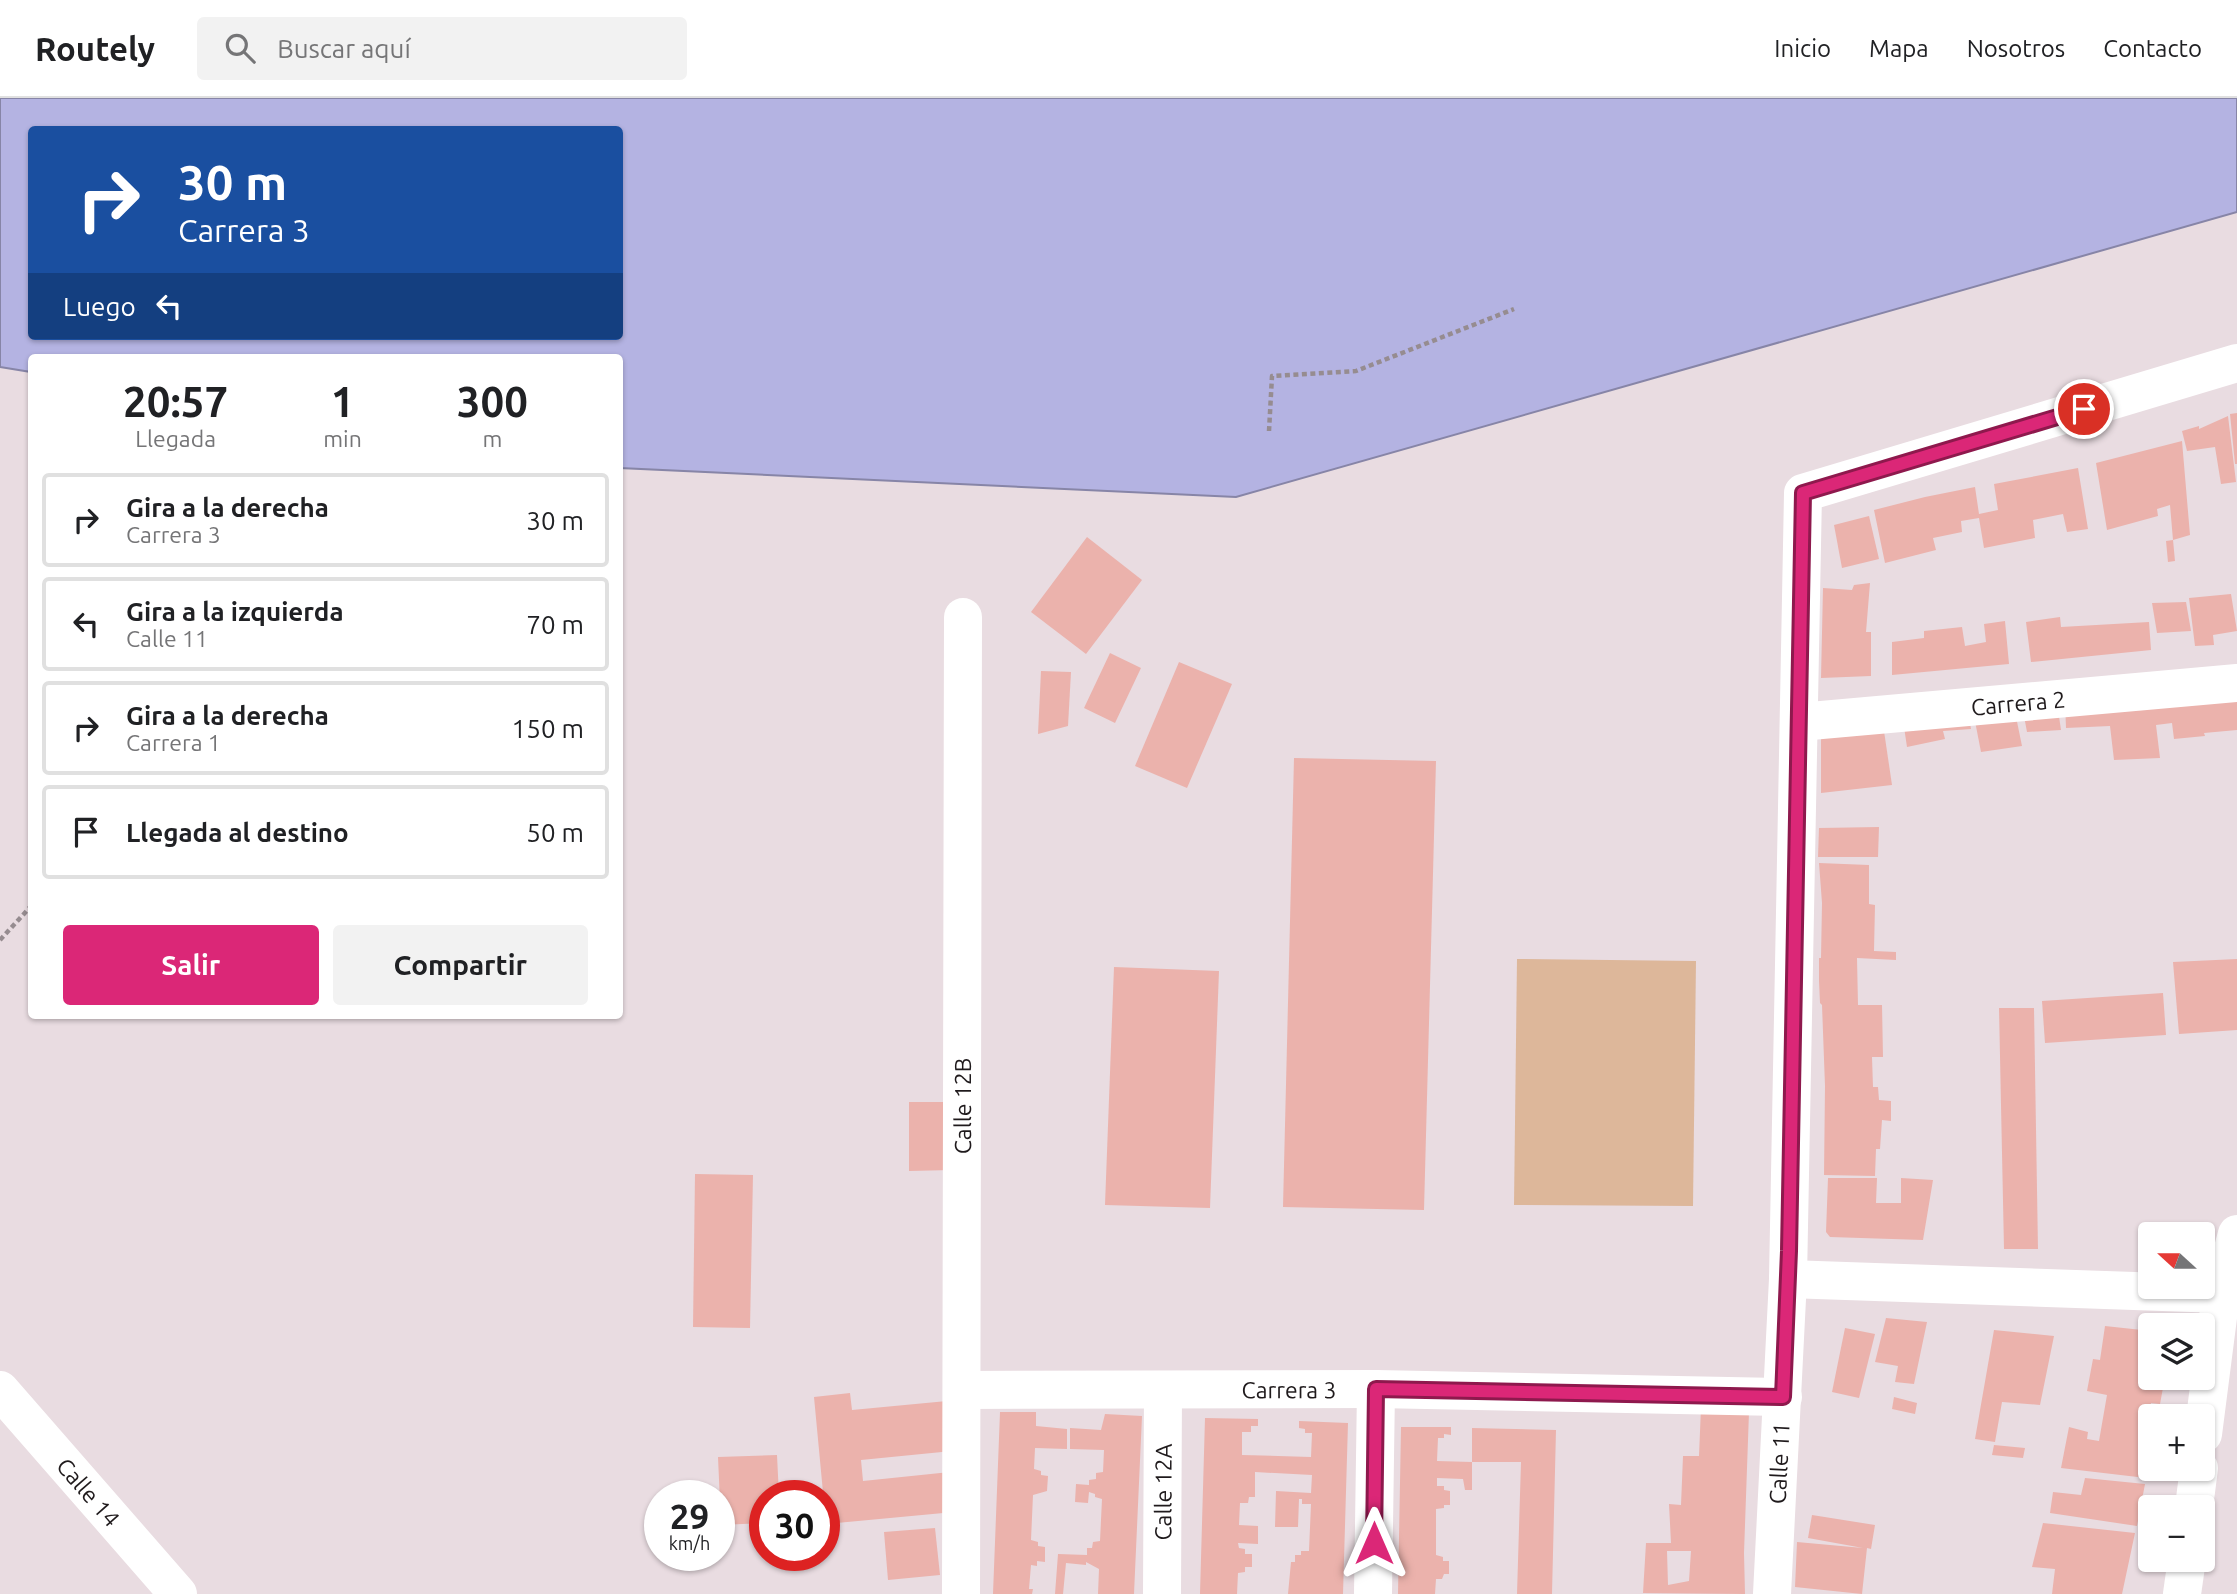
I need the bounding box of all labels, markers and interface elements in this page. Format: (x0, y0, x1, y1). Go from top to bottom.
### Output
search box (197, 17, 687, 80)
icon: search (221, 29, 259, 67)
text: Routely (35, 30, 155, 67)
text: Buscar aquí (277, 34, 411, 63)
text: Inicio (1774, 35, 1831, 62)
text: Mapa (1869, 35, 1929, 62)
text: Nosotros (1967, 35, 2065, 62)
text: Contacto (2103, 35, 2202, 62)
icon: right (63, 154, 154, 245)
text: 30 m (178, 154, 287, 209)
text: Carrera 3 (178, 212, 310, 248)
icon: left (150, 287, 188, 325)
text: Luego (63, 292, 136, 321)
text: 20:57 (123, 378, 228, 425)
text: 1 (331, 378, 354, 425)
text: 300 (457, 378, 528, 425)
pin (2054, 379, 2114, 439)
icon: arrive (2065, 390, 2103, 428)
text: Llegada (135, 426, 216, 451)
text: min (323, 426, 362, 451)
text: m (482, 426, 502, 451)
text: Gira a la derecha (126, 493, 329, 522)
icon: right (67, 501, 105, 539)
text: 30 m (526, 506, 584, 535)
text: Carrera 3 (126, 522, 221, 547)
text: Gira a la izquierda (126, 597, 344, 626)
icon: left (67, 605, 105, 643)
text: 70 m (526, 610, 584, 639)
text: Calle 11 (126, 626, 208, 651)
street label: Carrera 2 (1970, 686, 2066, 719)
text: Gira a la derecha (126, 701, 329, 730)
icon: right (67, 709, 105, 747)
text: 150 m (512, 714, 584, 743)
text: Carrera 1 (126, 730, 221, 755)
icon: arrive (67, 813, 105, 851)
text: Llegada al destino (126, 818, 349, 847)
text: 50 m (526, 818, 584, 847)
button: Salir (63, 925, 319, 1005)
button: Compartir (333, 925, 588, 1005)
street label: Calle 12B (949, 1058, 975, 1154)
north arrow (2138, 1222, 2216, 1298)
map controls (2138, 1222, 2215, 1572)
button: layers (2138, 1313, 2215, 1390)
street label: Carrera 3 (1242, 1377, 1336, 1402)
button: + (2138, 1404, 2215, 1481)
street label: Calle 11 (1764, 1422, 1793, 1505)
street label: Calle 12A (1150, 1443, 1175, 1541)
street label: Calle 14 (52, 1453, 125, 1531)
speed limit sign: 30 (749, 1480, 840, 1571)
button: − (2138, 1495, 2215, 1572)
text: 29 (670, 1496, 709, 1536)
position arrow (1337, 1506, 1411, 1580)
text: km/h (669, 1533, 710, 1553)

